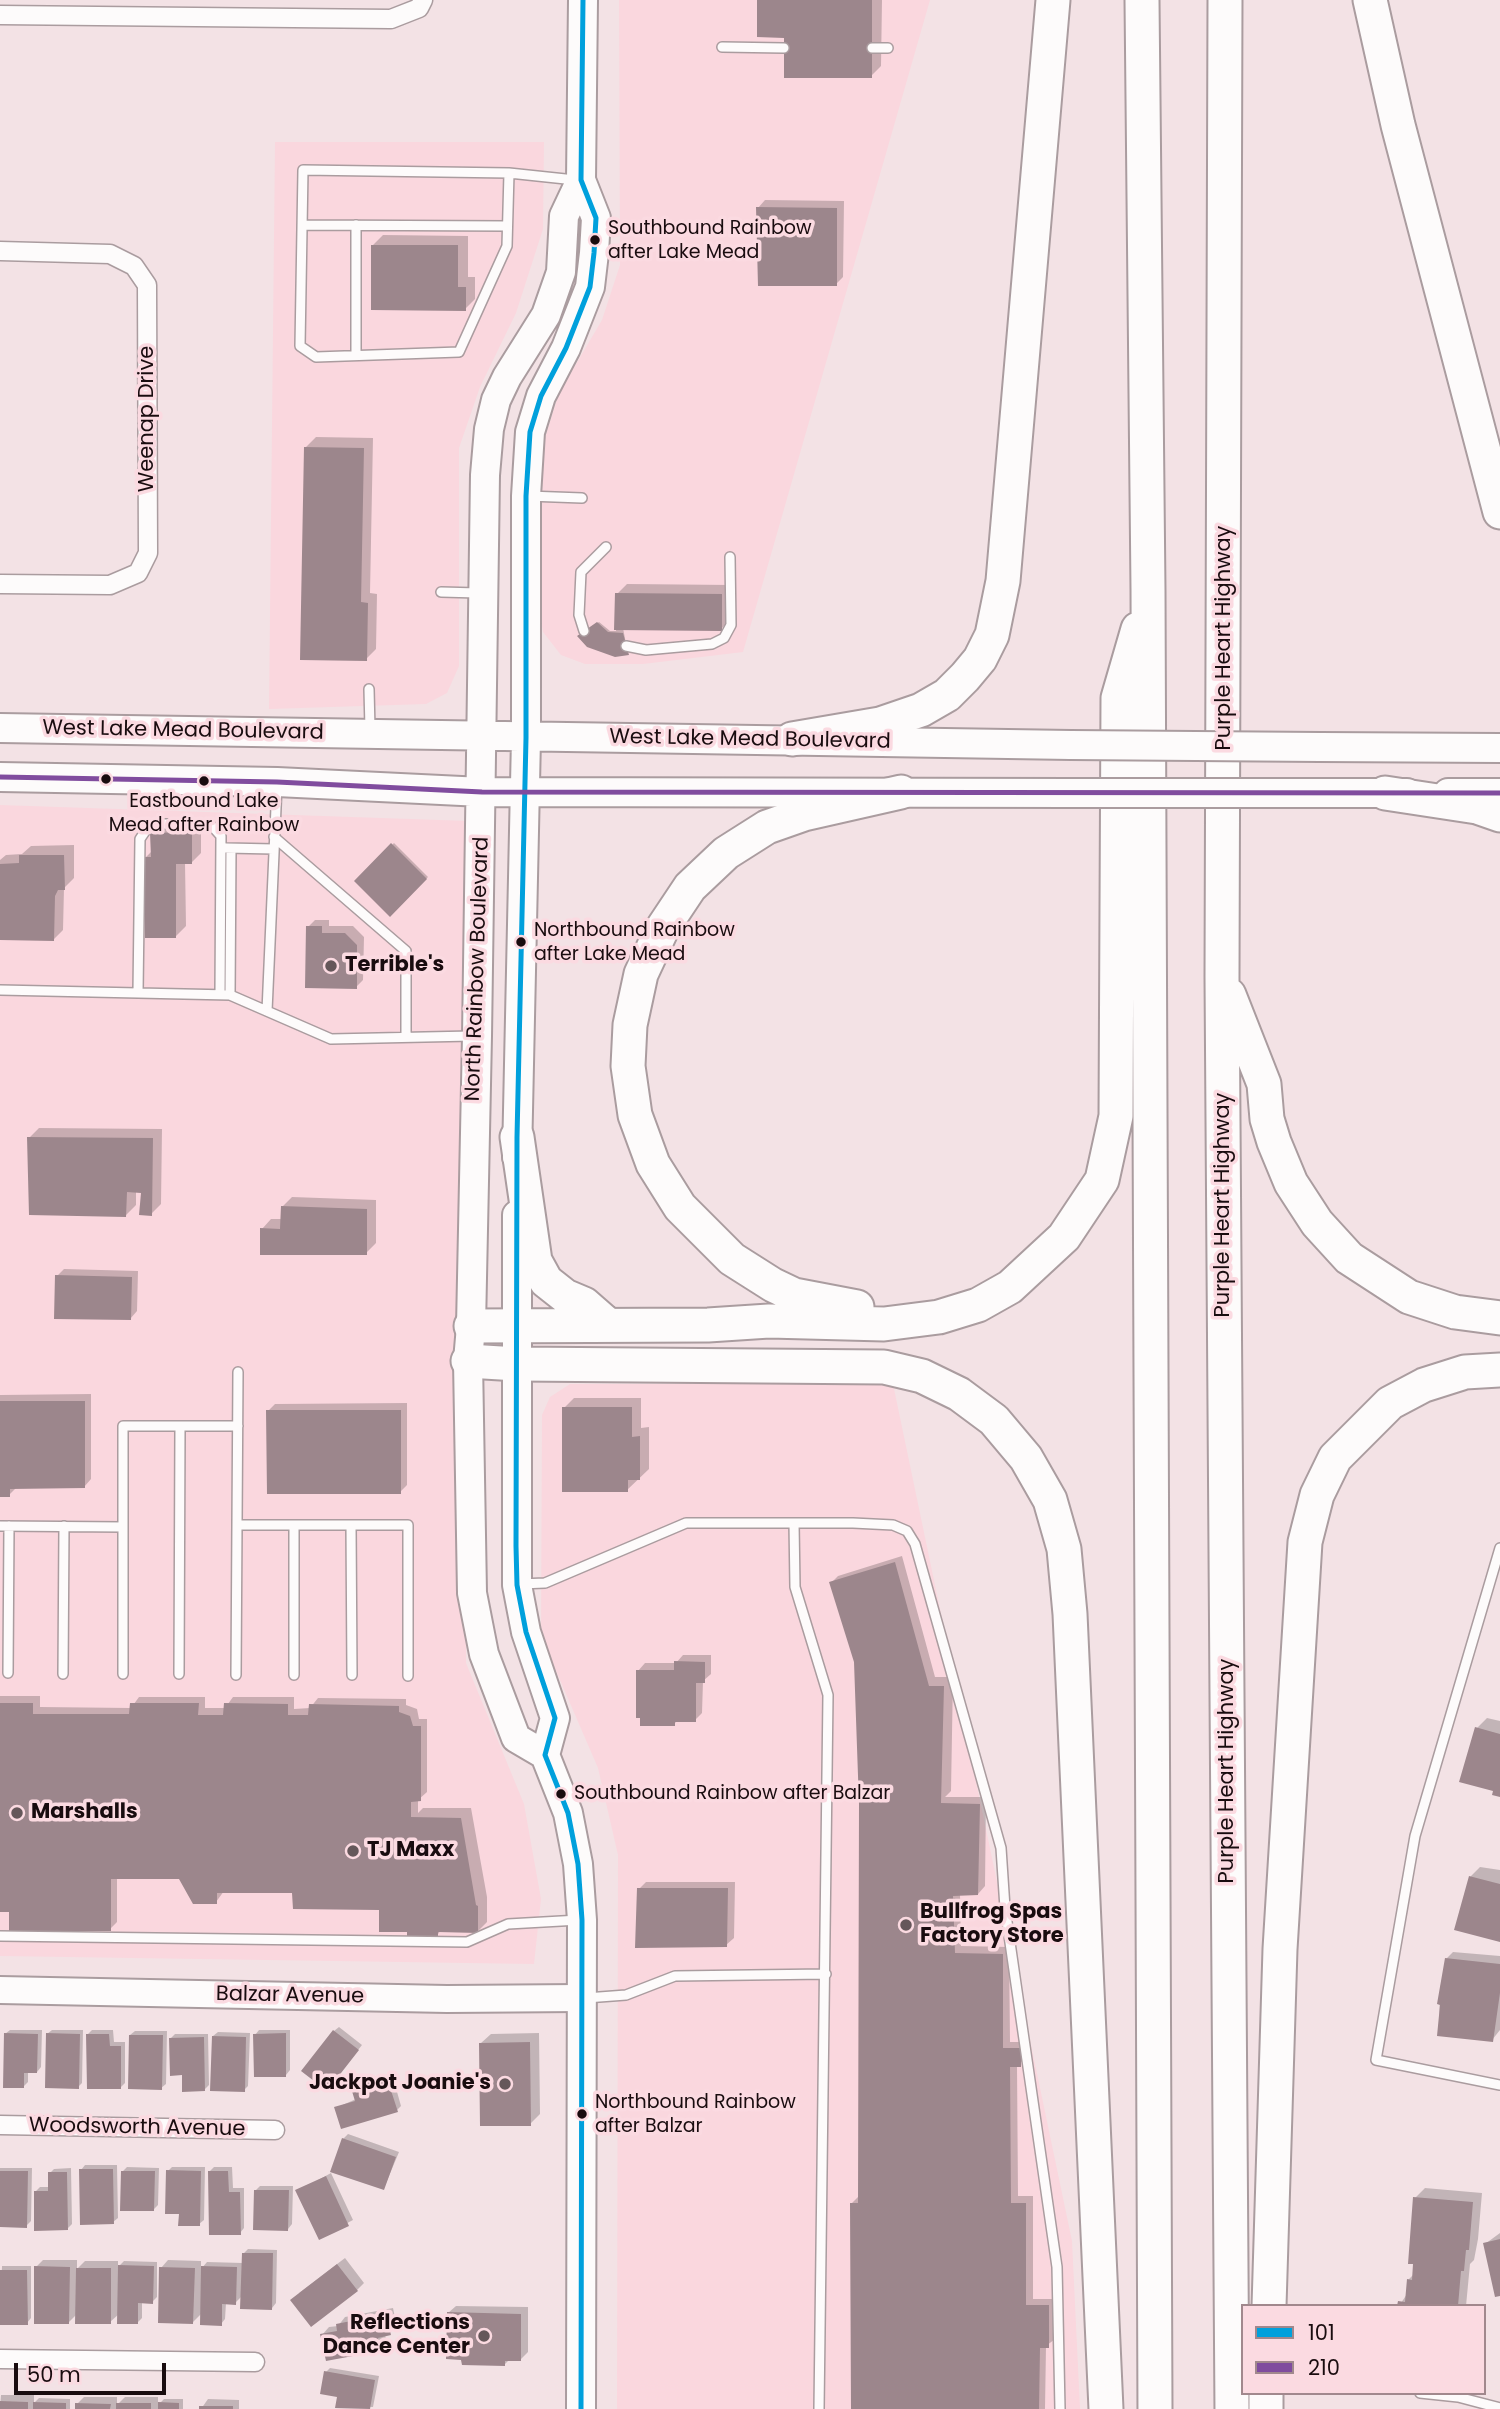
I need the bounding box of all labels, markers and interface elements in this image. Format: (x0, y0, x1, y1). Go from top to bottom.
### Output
place label: Southbound Rainbow after Lake Mead (608, 218, 812, 262)
marker: Southbound Rainbow after Lake Mead (588, 233, 602, 247)
street label: Weenap Drive (135, 346, 161, 492)
street label: Purple Heart Highway (1212, 526, 1238, 750)
street label: West Lake Mead Boulevard (42, 716, 324, 746)
street label: West Lake Mead Boulevard (609, 725, 891, 755)
unlabelled marker (99, 772, 113, 786)
marker: Eastbound Lake Mead after Rainbow (197, 774, 211, 788)
place label: Eastbound Lake Mead after Rainbow (109, 791, 299, 835)
street label: North Rainbow Boulevard (461, 836, 495, 1102)
place label: Northbound Rainbow after Lake Mead (534, 920, 735, 964)
marker: Northbound Rainbow after Lake Mead (514, 935, 528, 949)
place label: Terrible's (345, 953, 444, 979)
marker: Terrible's (323, 958, 339, 974)
street label: Purple Heart Highway (1211, 1093, 1237, 1317)
street label: Purple Heart Highway (1215, 1659, 1241, 1883)
place label: Southbound Rainbow after Balzar (574, 1783, 890, 1805)
marker: Southbound Rainbow after Balzar (554, 1787, 568, 1801)
place label: Marshalls (31, 1800, 138, 1826)
marker: Marshalls (9, 1805, 25, 1821)
place label: TJ Maxx (367, 1838, 454, 1864)
marker: TJ Maxx (345, 1843, 361, 1859)
place label: Bullfrog Spas Factory Store (920, 1900, 1064, 1950)
marker: Bullfrog Spas Factory Store (898, 1917, 914, 1933)
street label: Balzar Avenue (216, 1982, 364, 2010)
place label: Jackpot Joanie's (309, 2071, 491, 2097)
marker: Jackpot Joanie's (497, 2076, 513, 2092)
place label: Northbound Rainbow after Balzar (595, 2092, 796, 2136)
marker: Northbound Rainbow after Balzar (575, 2107, 589, 2121)
street label: Woodsworth Avenue (29, 2114, 245, 2142)
legend (1241, 2304, 1486, 2395)
place label: Reflections Dance Center (323, 2311, 470, 2361)
text: 101 (1308, 2318, 1335, 2347)
marker: Reflections Dance Center (476, 2328, 492, 2344)
scale bar (18, 2350, 170, 2394)
text: 210 (1308, 2353, 1340, 2382)
text: 50 m (27, 2360, 81, 2389)

